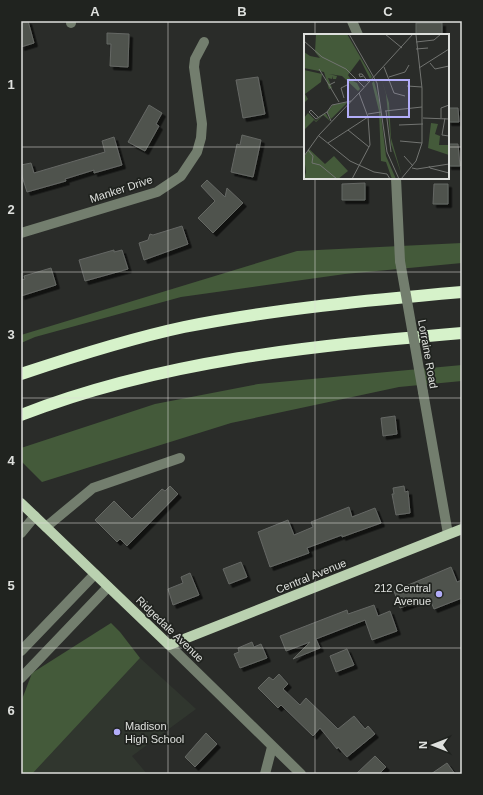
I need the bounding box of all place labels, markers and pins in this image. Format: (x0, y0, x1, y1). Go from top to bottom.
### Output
place label: 212 Central Avenue (374, 582, 431, 607)
marker: 212 Central Avenue (434, 589, 444, 599)
place label: Madison High School (125, 720, 184, 745)
marker: Madison High School (112, 727, 122, 737)

